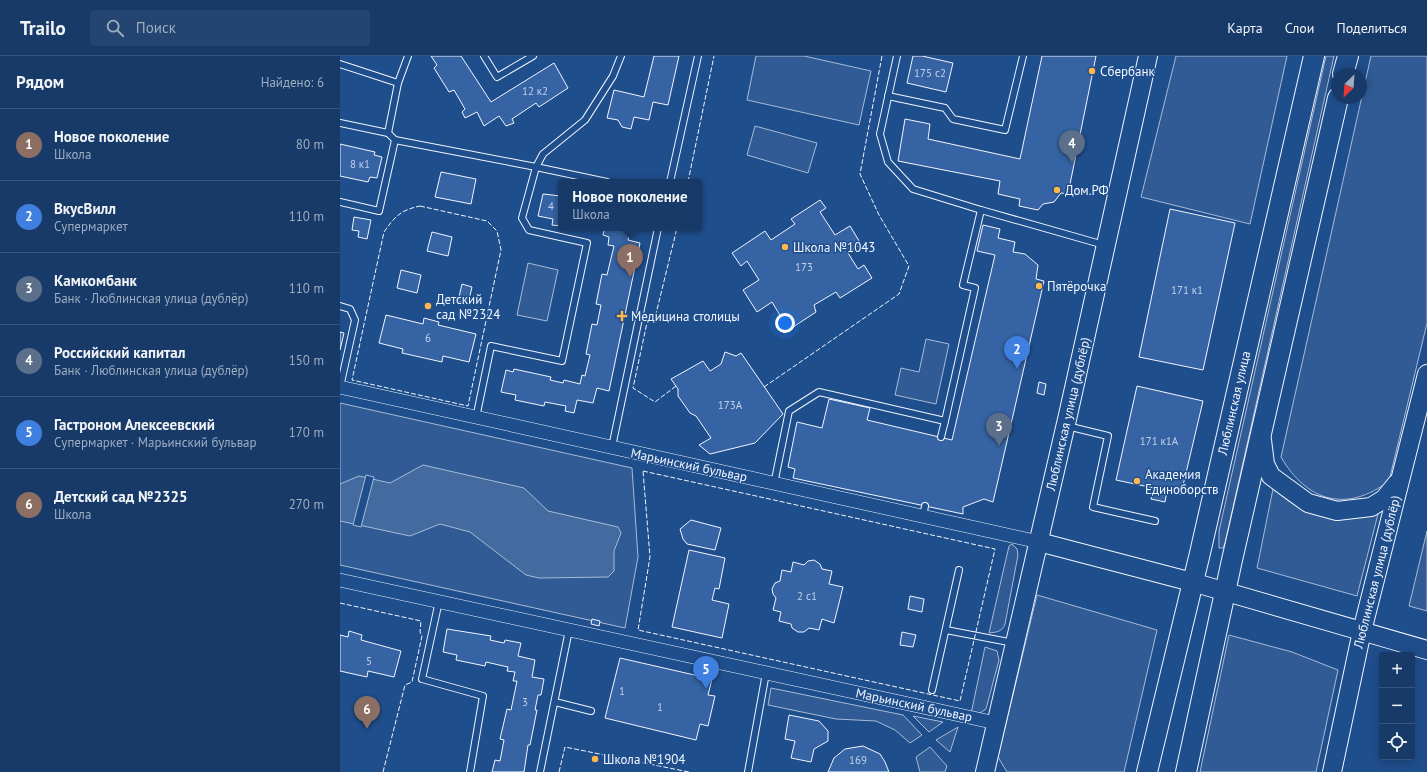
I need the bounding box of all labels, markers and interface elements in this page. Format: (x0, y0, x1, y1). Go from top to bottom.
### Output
search box (90, 10, 370, 46)
text: Trailo (20, 16, 66, 40)
icon: search (104, 17, 126, 39)
text: Поиск (136, 18, 176, 37)
text: Карта (1227, 19, 1263, 37)
text: Слои (1285, 19, 1314, 37)
text: Поделиться (1336, 19, 1407, 37)
place label: Сбербанк (1100, 63, 1155, 80)
house number: 175 с2 (914, 66, 946, 80)
marker: Сбербанк (1087, 66, 1097, 76)
north arrow (1331, 68, 1367, 104)
text: Рядом (16, 71, 64, 93)
text: Найдено: 6 (261, 74, 324, 91)
house number: 12 к2 (522, 84, 548, 98)
text: Новое поколение (54, 127, 169, 146)
pin: 4 (1059, 130, 1085, 163)
text: 1 (25, 136, 33, 153)
text: 80 m (296, 136, 324, 153)
text: Школа (54, 146, 91, 163)
house number: 8 к1 (350, 157, 370, 171)
popup (558, 179, 702, 231)
place label: Дом.РФ (1065, 182, 1109, 199)
marker: Дом.РФ (1052, 185, 1062, 195)
text: Новое поколение (572, 187, 688, 206)
text: ВкусВилл (54, 199, 116, 218)
house number: 4 (548, 199, 554, 213)
text: Школа (572, 206, 610, 223)
text: 2 (25, 208, 33, 225)
text: 110 m (289, 208, 324, 225)
text: Супермаркет (54, 218, 128, 235)
place label: Школа №1043 (793, 239, 875, 256)
marker: Школа №1043 (780, 242, 790, 252)
pin: 1 (617, 244, 643, 277)
house number: 173 (795, 260, 813, 274)
text: Камкомбанк (54, 271, 137, 290)
place label: Пятёрочка (1047, 278, 1106, 295)
text: 3 (25, 280, 33, 297)
text: 110 m (289, 280, 324, 297)
marker: Пятёрочка (1034, 281, 1044, 291)
house number: 171 к1 (1171, 283, 1203, 297)
text: Банк · Люблинская улица (дублёр) (54, 290, 248, 307)
place label: Детский сад №2324 (436, 291, 500, 323)
marker: Детский сад №2324 (423, 301, 433, 311)
place label: Медицина столицы (631, 308, 740, 325)
marker: Медицина столицы (616, 310, 628, 322)
your location (775, 313, 795, 333)
house number: 6 (425, 331, 431, 345)
pin: 2 (1004, 336, 1030, 369)
street label: Люблинская улица (дублёр) (1042, 336, 1094, 493)
text: Российский капитал (54, 343, 186, 362)
street label: Люблинская улица (1214, 349, 1254, 458)
text: 4 (25, 352, 33, 369)
text: 150 m (289, 352, 324, 369)
text: Банк · Люблинская улица (дублёр) (54, 362, 248, 379)
house number: 173А (718, 398, 743, 412)
pin: 3 (986, 413, 1012, 446)
text: Гастроном Алексеевский (54, 415, 215, 434)
text: 5 (25, 424, 33, 441)
text: 170 m (289, 424, 324, 441)
text: Супермаркет · Марьинский бульвар (54, 434, 257, 451)
house number: 171 к1А (1140, 434, 1179, 448)
street label: Марьинский бульвар (629, 444, 749, 486)
place label: Академия Единоборств (1145, 466, 1218, 498)
marker: Академия Единоборств (1132, 476, 1142, 486)
text: Детский сад №2325 (54, 487, 188, 506)
street label: Люблинская улица (дублёр) (1349, 494, 1404, 651)
text: 6 (25, 496, 33, 513)
text: 270 m (289, 496, 324, 513)
text: Школа (54, 506, 91, 523)
house number: 2 с1 (797, 589, 817, 603)
map controls (1379, 652, 1415, 760)
button: + (1379, 652, 1415, 688)
house number: 5 (366, 654, 372, 668)
pin: 5 (693, 656, 719, 689)
house number: 1 (619, 684, 625, 698)
street label: Марьинский бульвар (854, 684, 974, 726)
button: − (1379, 688, 1415, 724)
house number: 3 (522, 695, 528, 709)
pin: 6 (354, 696, 380, 729)
house number: 1 (657, 700, 663, 714)
button: locate (1379, 724, 1415, 760)
place label: Школа №1904 (603, 751, 685, 768)
house number: 169 (849, 753, 867, 767)
marker: Школа №1904 (590, 754, 600, 764)

